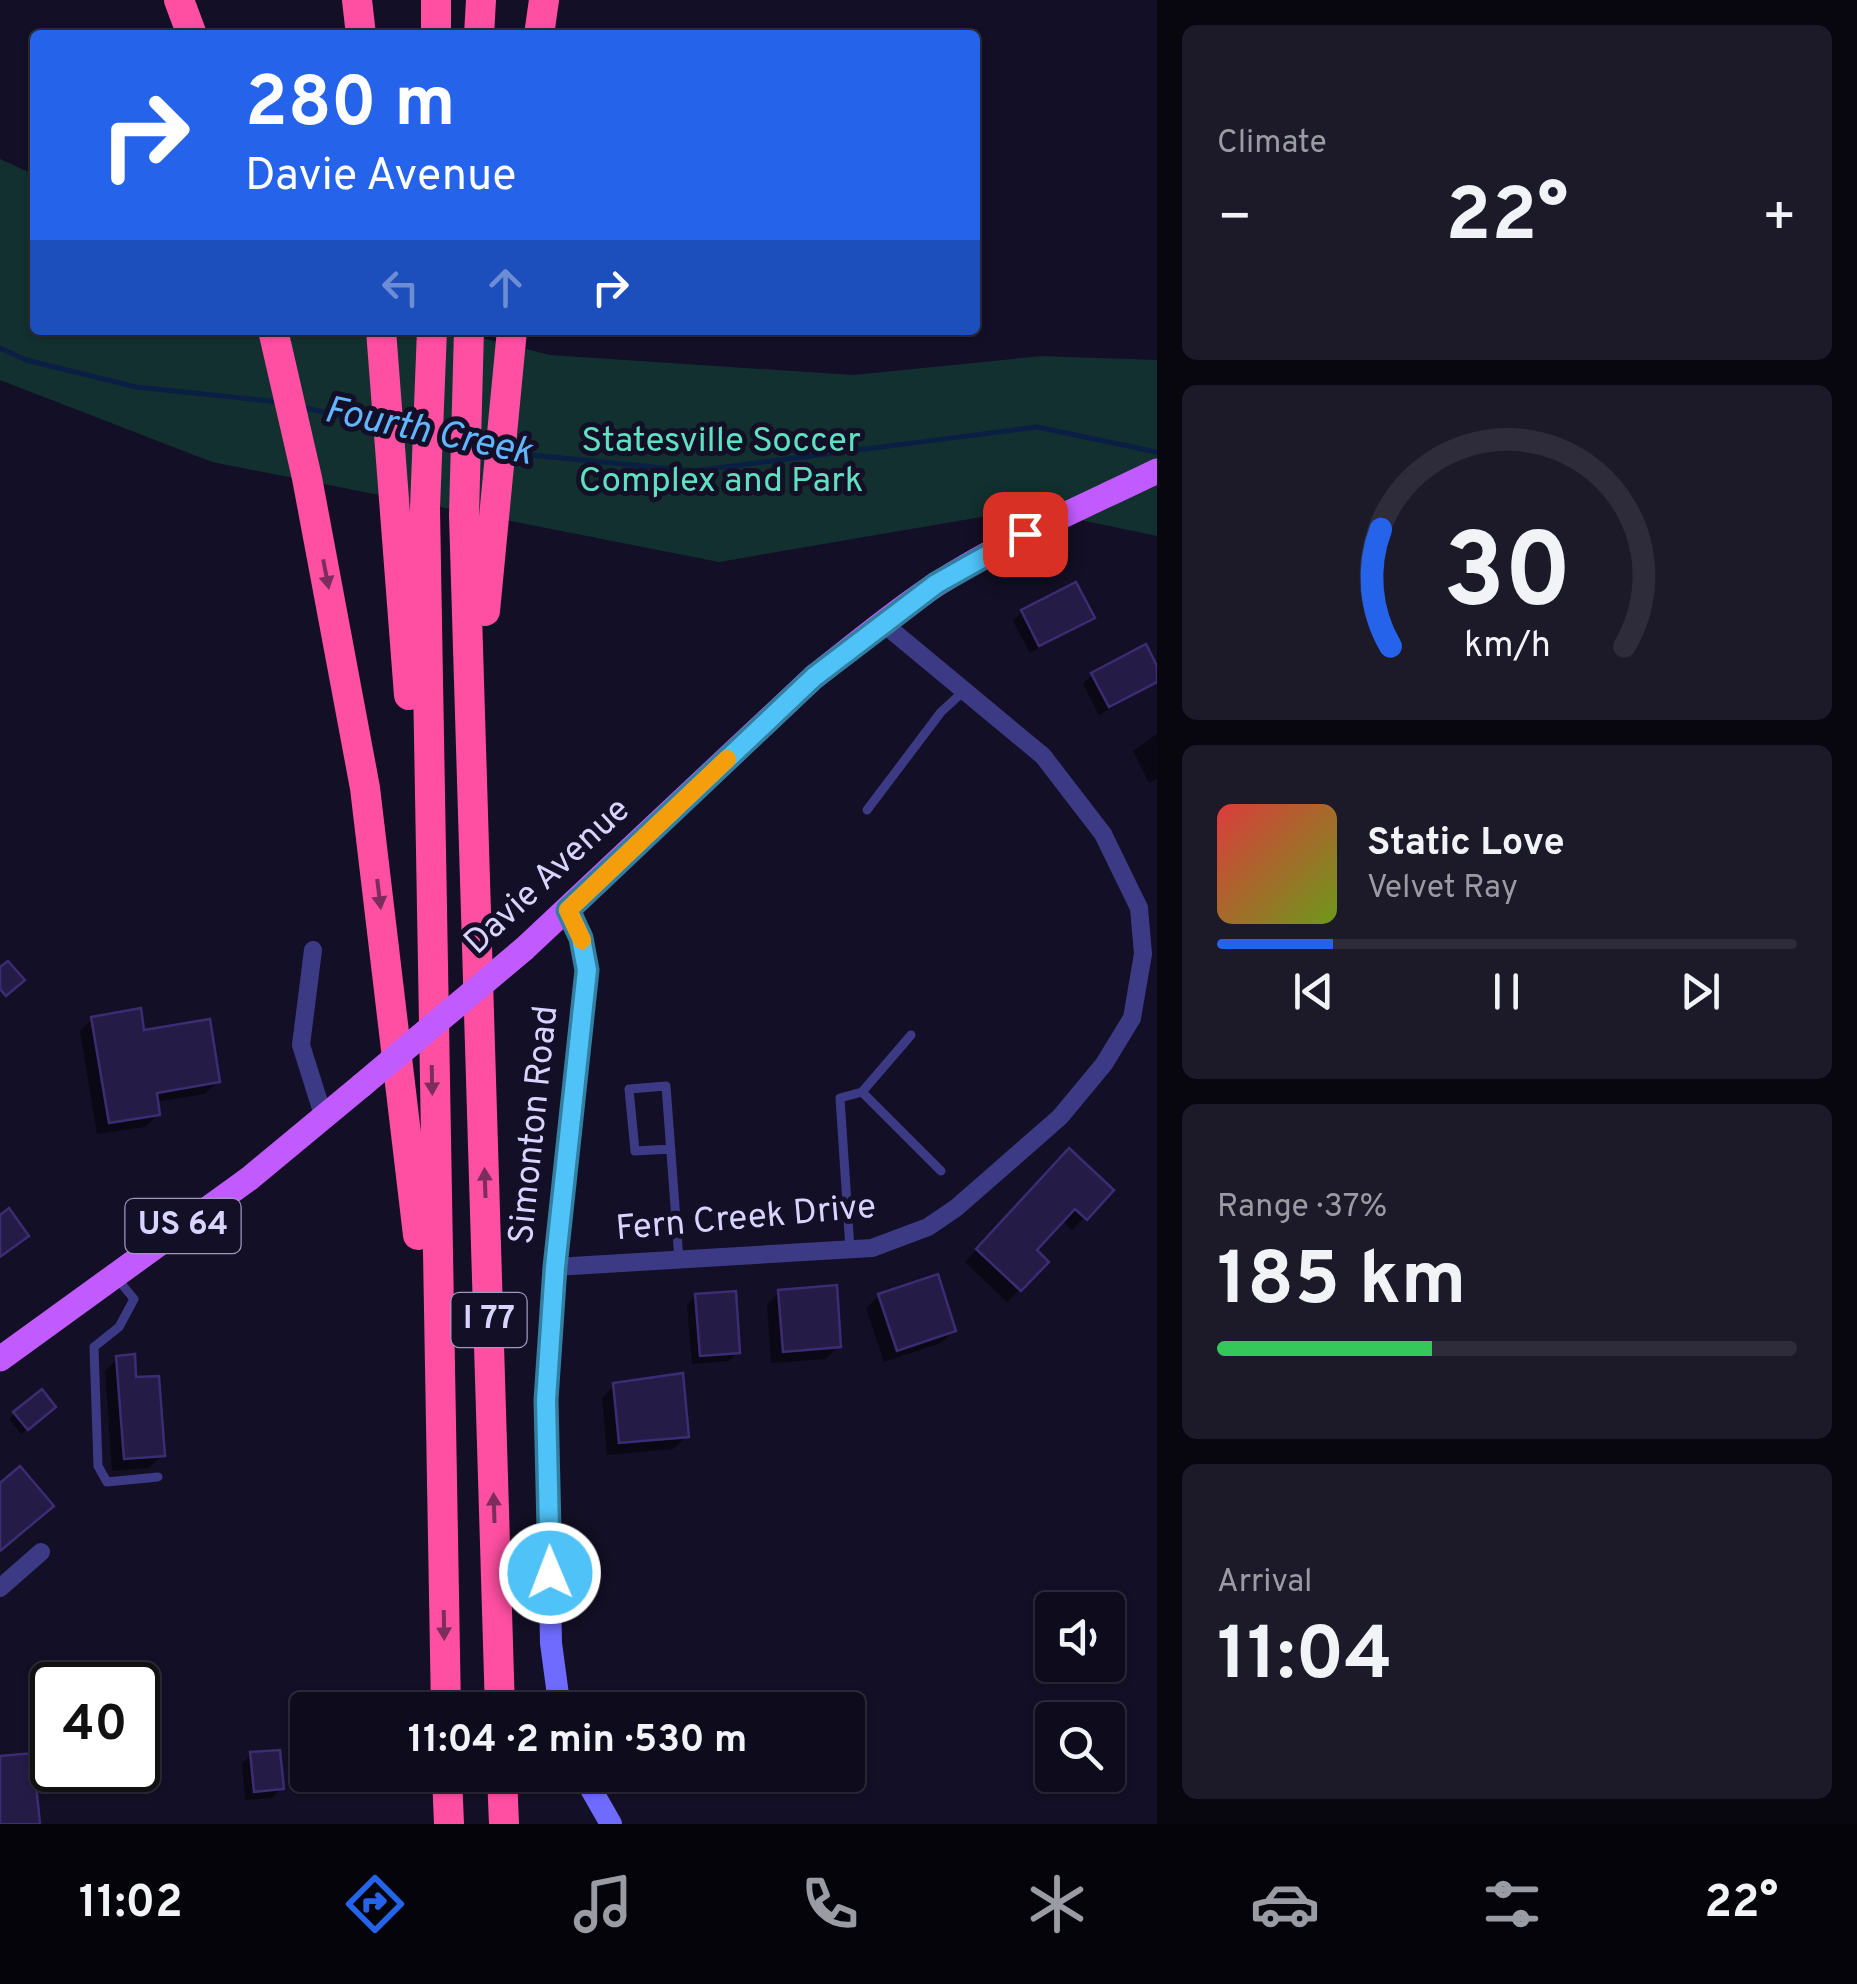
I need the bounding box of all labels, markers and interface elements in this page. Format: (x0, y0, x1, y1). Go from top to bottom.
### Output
text: 280 m (245, 62, 456, 151)
icon: right (80, 70, 210, 200)
text: Climate (1217, 124, 1327, 164)
text: Davie Avenue (245, 149, 516, 206)
text: 22° (1446, 172, 1568, 267)
text: − (1217, 185, 1252, 255)
text: + (1762, 185, 1797, 255)
icon: left (373, 260, 428, 315)
icon: ahead (478, 260, 533, 315)
icon: right (583, 260, 638, 315)
water label: Fourth Creek (320, 387, 537, 479)
park label: Statesville Soccer Complex and Park (579, 420, 863, 504)
pin (983, 492, 1068, 577)
icon: arrive (998, 507, 1053, 562)
text: 30 (1442, 512, 1572, 644)
one-way arrow (319, 559, 335, 590)
text: km/h (1464, 624, 1550, 670)
street label: Davie Avenue (456, 789, 640, 965)
text: Static Love (1367, 820, 1565, 869)
text: Velvet Ray (1367, 869, 1518, 909)
one-way arrow (371, 879, 387, 911)
icon: previous (1286, 964, 1341, 1019)
icon: pause (1479, 964, 1534, 1019)
icon: next (1673, 964, 1728, 1019)
street label: Simonton Road (501, 1003, 569, 1247)
one-way arrow (425, 1064, 441, 1096)
one-way arrow (476, 1166, 492, 1198)
street label: Fern Creek Drive (614, 1186, 878, 1252)
text: Range · 37% (1217, 1188, 1387, 1228)
road number: US 64 (126, 1199, 240, 1253)
text: 185 km (1217, 1236, 1467, 1331)
road number: I 77 (452, 1293, 526, 1347)
one-way arrow (486, 1491, 502, 1523)
position arrow (498, 1521, 602, 1625)
text: Arrival (1217, 1563, 1312, 1603)
map controls (1035, 1592, 1125, 1792)
button: sound (1035, 1592, 1125, 1682)
one-way arrow (436, 1610, 452, 1642)
text: 11:04 (1217, 1611, 1393, 1706)
speed limit sign: 40 (30, 1662, 160, 1792)
button: search (1035, 1702, 1125, 1792)
text: 11:04 · 2 min · 530 m (408, 1717, 747, 1766)
icon: directions (340, 1869, 410, 1939)
icon: music (568, 1869, 638, 1939)
icon: phone (795, 1869, 865, 1939)
icon: climate (1022, 1869, 1092, 1939)
icon: car (1250, 1869, 1320, 1939)
icon: filters (1477, 1869, 1547, 1939)
text: 11:02 (79, 1876, 183, 1933)
text: 22° (1704, 1876, 1778, 1933)

